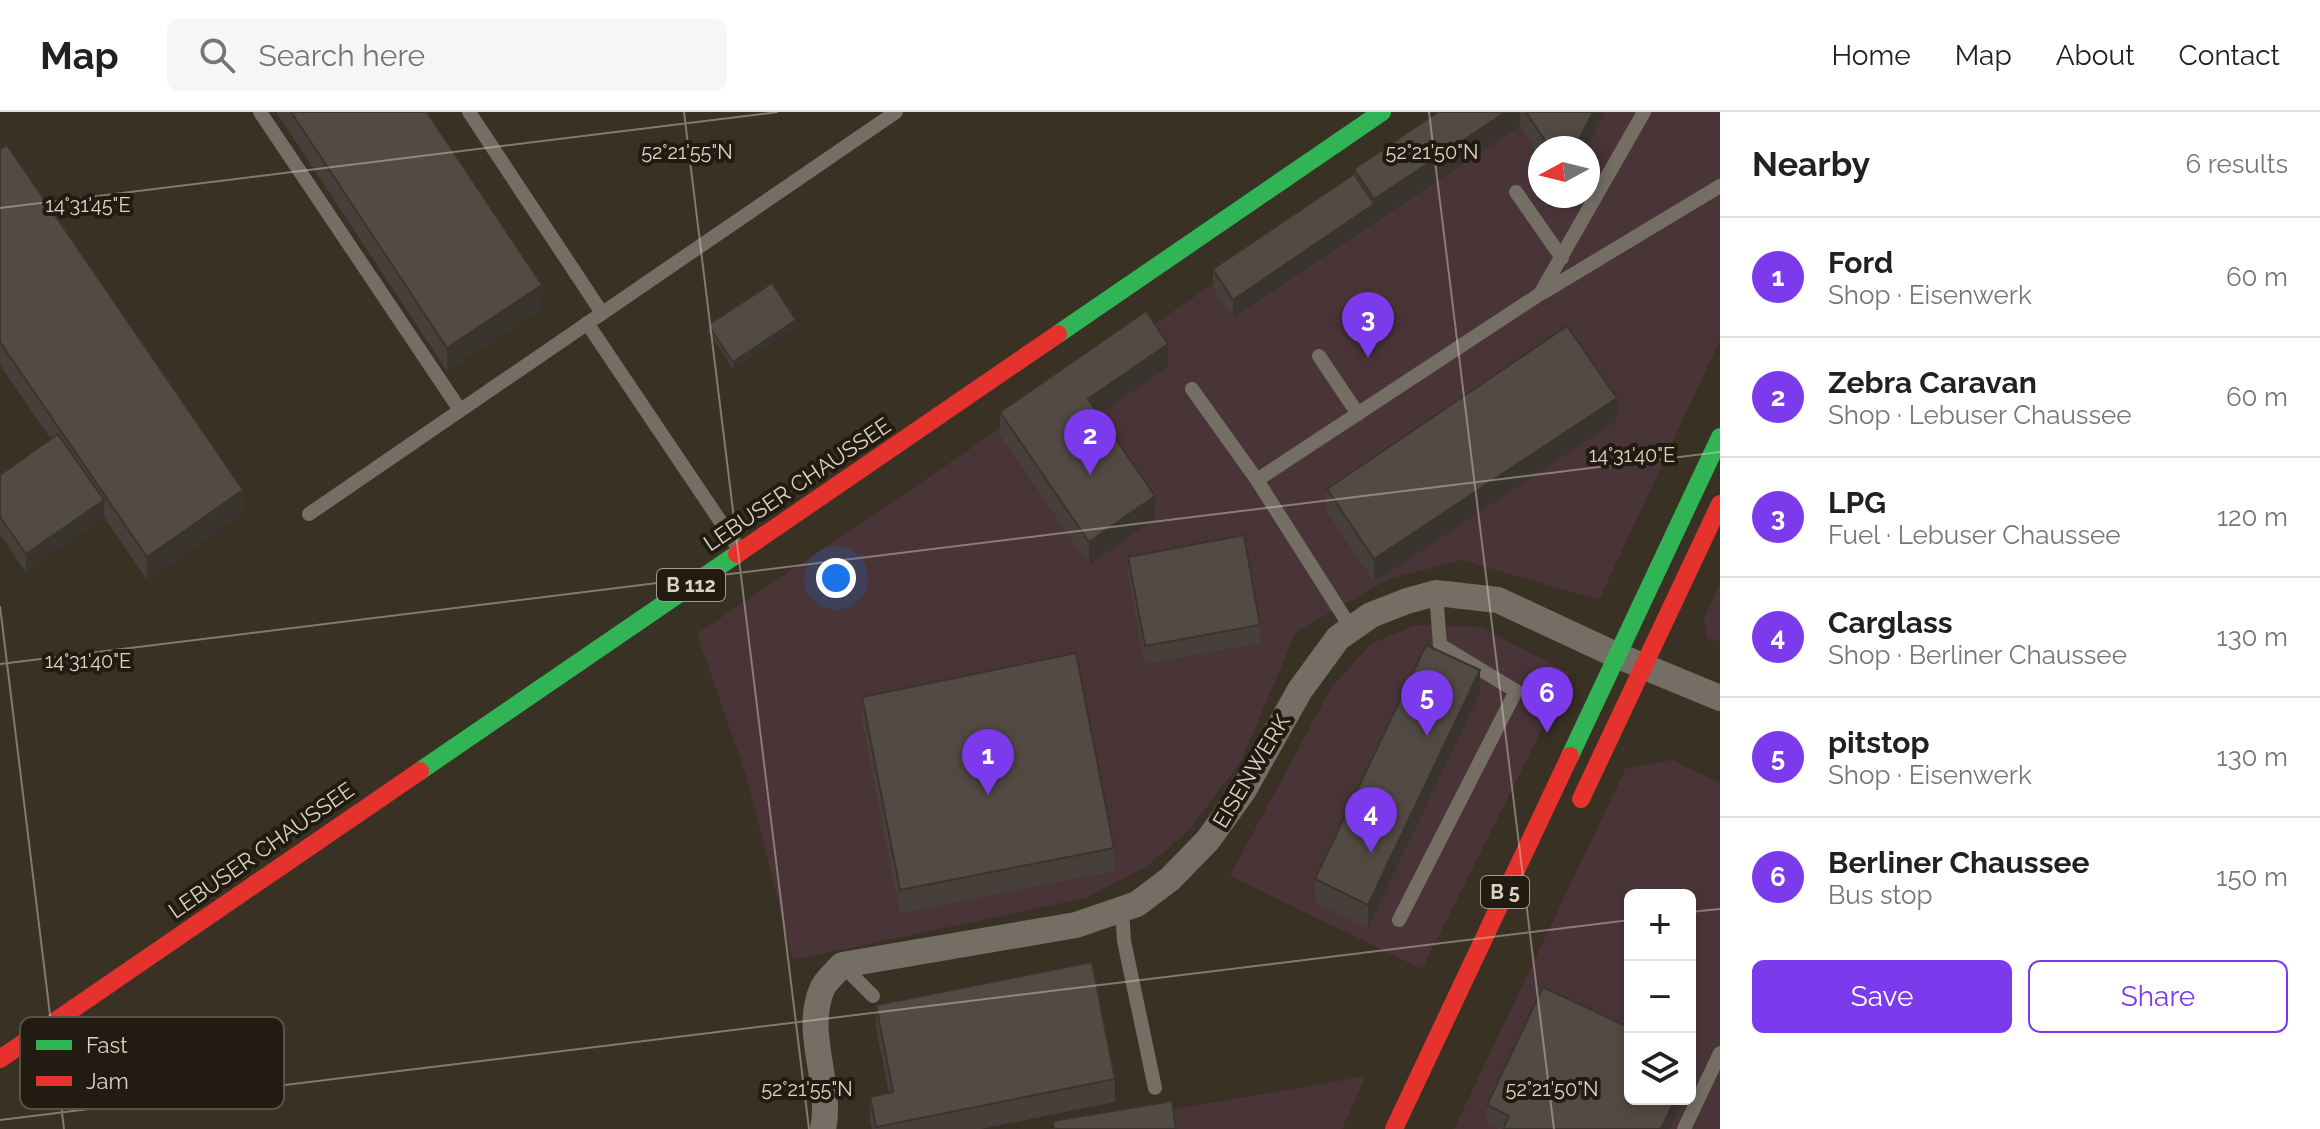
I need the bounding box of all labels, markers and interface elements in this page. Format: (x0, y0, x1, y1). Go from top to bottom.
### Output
search box (167, 19, 727, 91)
text: Map (40, 33, 119, 78)
icon: search (195, 33, 239, 77)
text: Search here (259, 38, 425, 73)
text: Home (1831, 39, 1911, 72)
text: Map (1955, 39, 2012, 72)
text: About (2056, 39, 2135, 72)
text: Contact (2179, 39, 2280, 72)
north arrow (1528, 136, 1600, 208)
text: 52°21'55"N (641, 140, 733, 164)
text: 52°21'50"N (1386, 140, 1478, 164)
text: Nearby (1752, 144, 1870, 184)
text: 6 results (2185, 149, 2288, 179)
text: 14°31'45"E (45, 193, 131, 217)
text: Ford (1828, 245, 1893, 280)
text: 1 (1772, 262, 1784, 292)
text: 60 m (2226, 262, 2288, 292)
text: Shop · Eisenwerk (1828, 280, 2032, 310)
pin: 3 (1342, 292, 1394, 358)
text: Zebra Caravan (1828, 365, 2037, 400)
text: 2 (1771, 382, 1785, 412)
text: 60 m (2226, 382, 2288, 412)
text: Shop · Lebuser Chaussee (1828, 400, 2131, 430)
pin: 2 (1064, 409, 1116, 475)
street label: LEBUSER CHAUSSEE (699, 412, 895, 556)
text: 14°31'40"E (1589, 443, 1675, 467)
text: LPG (1828, 485, 1886, 520)
text: 3 (1771, 502, 1785, 532)
text: 120 m (2217, 502, 2288, 532)
text: Fuel · Lebuser Chaussee (1828, 520, 2120, 550)
your location (816, 558, 856, 598)
road number: B 112 (657, 569, 725, 601)
text: Carglass (1828, 605, 1953, 640)
text: 4 (1771, 622, 1785, 652)
text: 130 m (2217, 622, 2288, 652)
text: Shop · Berliner Chaussee (1828, 640, 2127, 670)
text: 14°31'40"E (45, 649, 131, 673)
pin: 6 (1521, 667, 1573, 733)
pin: 5 (1401, 670, 1453, 736)
street label: EISENWERK (1207, 709, 1295, 832)
text: pitstop (1828, 725, 1929, 760)
pin: 1 (962, 729, 1014, 795)
text: 5 (1771, 742, 1785, 772)
text: 130 m (2217, 742, 2288, 772)
text: Shop · Eisenwerk (1828, 760, 2032, 790)
street label: LEBUSER CHAUSSEE (163, 776, 359, 924)
pin: 4 (1345, 787, 1397, 853)
text: Berliner Chaussee (1828, 845, 2089, 880)
text: 6 (1770, 862, 1786, 892)
text: 150 m (2216, 862, 2288, 892)
road number: B 5 (1481, 876, 1529, 908)
text: Bus stop (1828, 880, 1933, 910)
map controls (1624, 889, 1696, 1105)
button: + (1624, 889, 1696, 961)
button: Save (1752, 960, 2012, 1033)
button: Share (2028, 960, 2288, 1033)
button: − (1624, 961, 1696, 1033)
legend (20, 1017, 284, 1109)
text: Fast (86, 1032, 128, 1058)
button: layers (1624, 1033, 1696, 1105)
text: Jam (86, 1068, 129, 1094)
text: 52°21'55"N (761, 1077, 853, 1101)
text: 52°21'50"N (1506, 1077, 1598, 1101)

